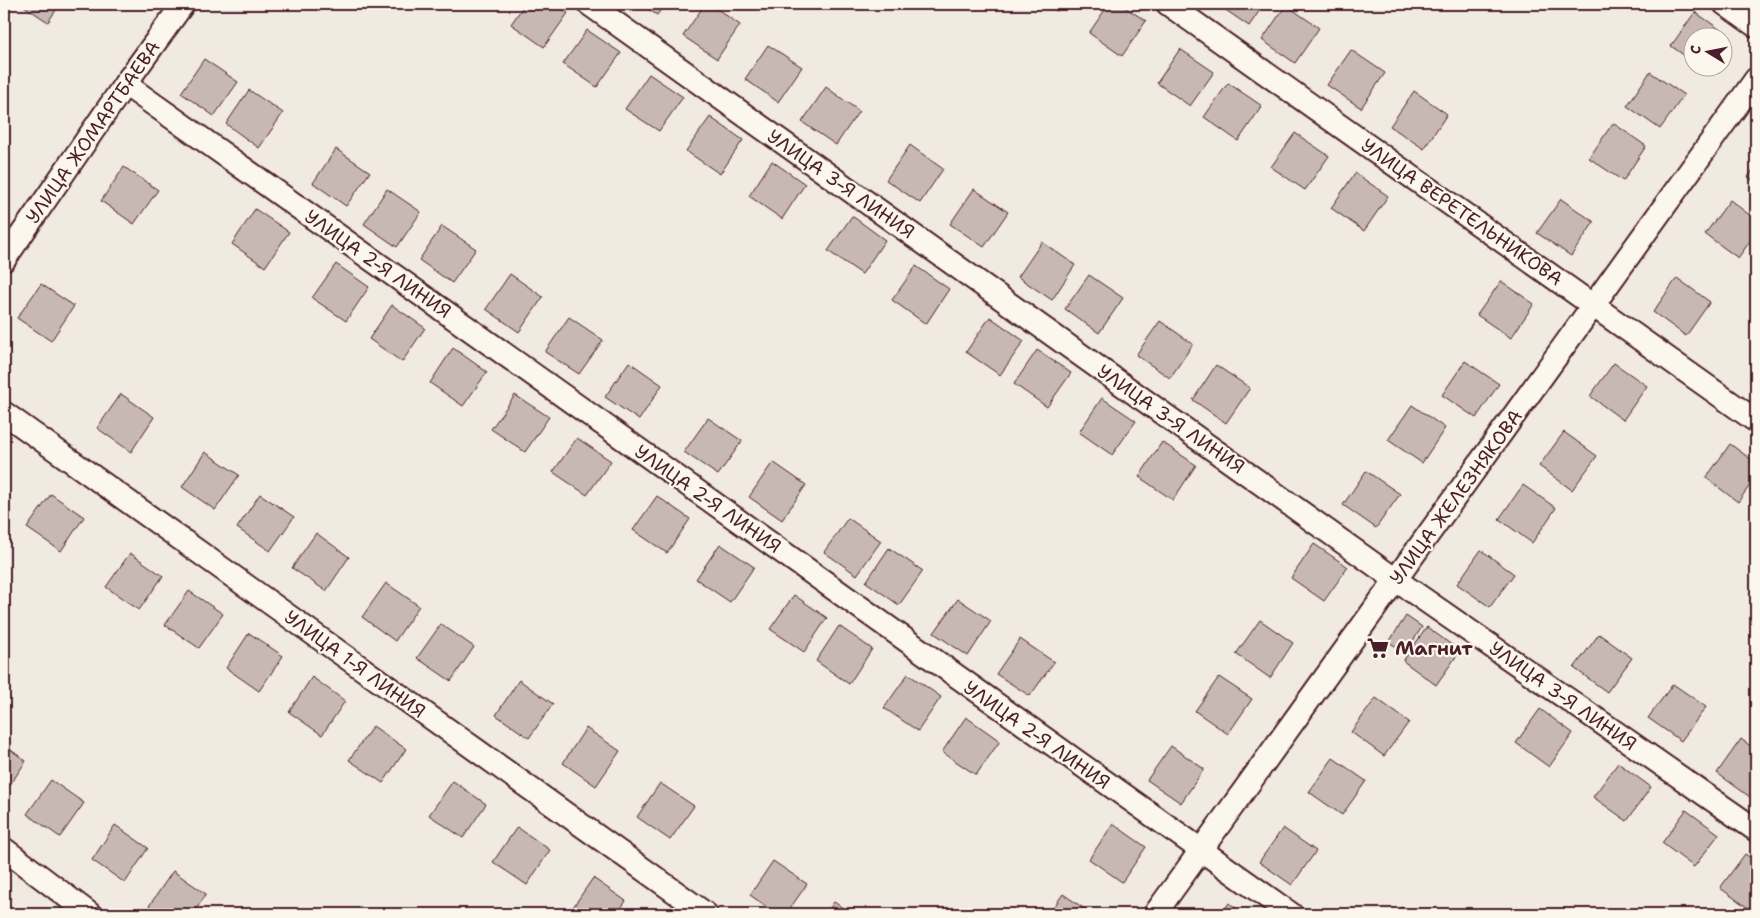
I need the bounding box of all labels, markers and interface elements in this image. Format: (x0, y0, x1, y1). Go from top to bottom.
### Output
north arrow (1682, 28, 1732, 78)
street label: УЛИЦА ЖОМАРТБАЕВА (20, 35, 166, 228)
text: С (1686, 44, 1705, 56)
street label: УЛИЦА 3-Я ЛИНИЯ (762, 124, 920, 244)
street label: УЛИЦА ВЕРЕТЕЛЬНИКОВА (1356, 133, 1568, 291)
street label: УЛИЦА 2-Я ЛИНИЯ (300, 204, 456, 324)
street label: УЛИЦА 3-Я ЛИНИЯ (1092, 359, 1250, 479)
street label: УЛИЦА ЖЕЛЕЗНЯКОВА (1384, 404, 1528, 590)
street label: УЛИЦА 2-Я ЛИНИЯ (630, 439, 786, 559)
street label: УЛИЦА 1-Я ЛИНИЯ (279, 604, 431, 724)
supermarket icon: Магнит (1365, 635, 1391, 661)
place label: Магнит (1395, 636, 1473, 661)
street label: УЛИЦА 3-Я ЛИНИЯ (1484, 636, 1642, 756)
street label: УЛИЦА 2-Я ЛИНИЯ (959, 675, 1115, 795)

